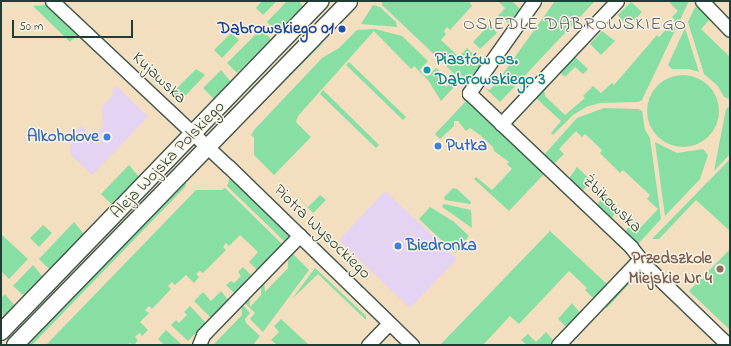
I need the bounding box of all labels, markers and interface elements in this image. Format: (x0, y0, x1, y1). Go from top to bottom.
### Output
scale bar (14, 12, 135, 38)
district label: OSIEDLE DĄBROWSKIEGO (463, 14, 687, 36)
text: 50 m (19, 18, 43, 36)
place label: Dąbrowskiego 01 (218, 19, 334, 39)
marker: Dąbrowskiego 01 (337, 24, 347, 34)
street label: Kujawska (128, 48, 190, 108)
place label: Piastów Os. Dąbrowskiego 3 (435, 50, 545, 90)
marker: Piastów Os. Dąbrowskiego 3 (422, 65, 432, 75)
street label: Aleja Wojska Polskiego (107, 97, 229, 223)
place label: Alkoholove (27, 127, 99, 147)
marker: Alkoholove (102, 132, 112, 142)
place label: Putka (446, 136, 487, 156)
marker: Putka (433, 141, 443, 151)
street label: Żbikowska (578, 171, 646, 237)
street label: Piotra Wysockiego (269, 180, 375, 284)
place label: Biedronka (406, 236, 477, 256)
marker: Biedronka (393, 241, 403, 251)
place label: Przedszkole Miejskie Nr 4 (629, 249, 712, 289)
marker: Przedszkole Miejskie Nr 4 (715, 264, 725, 274)

